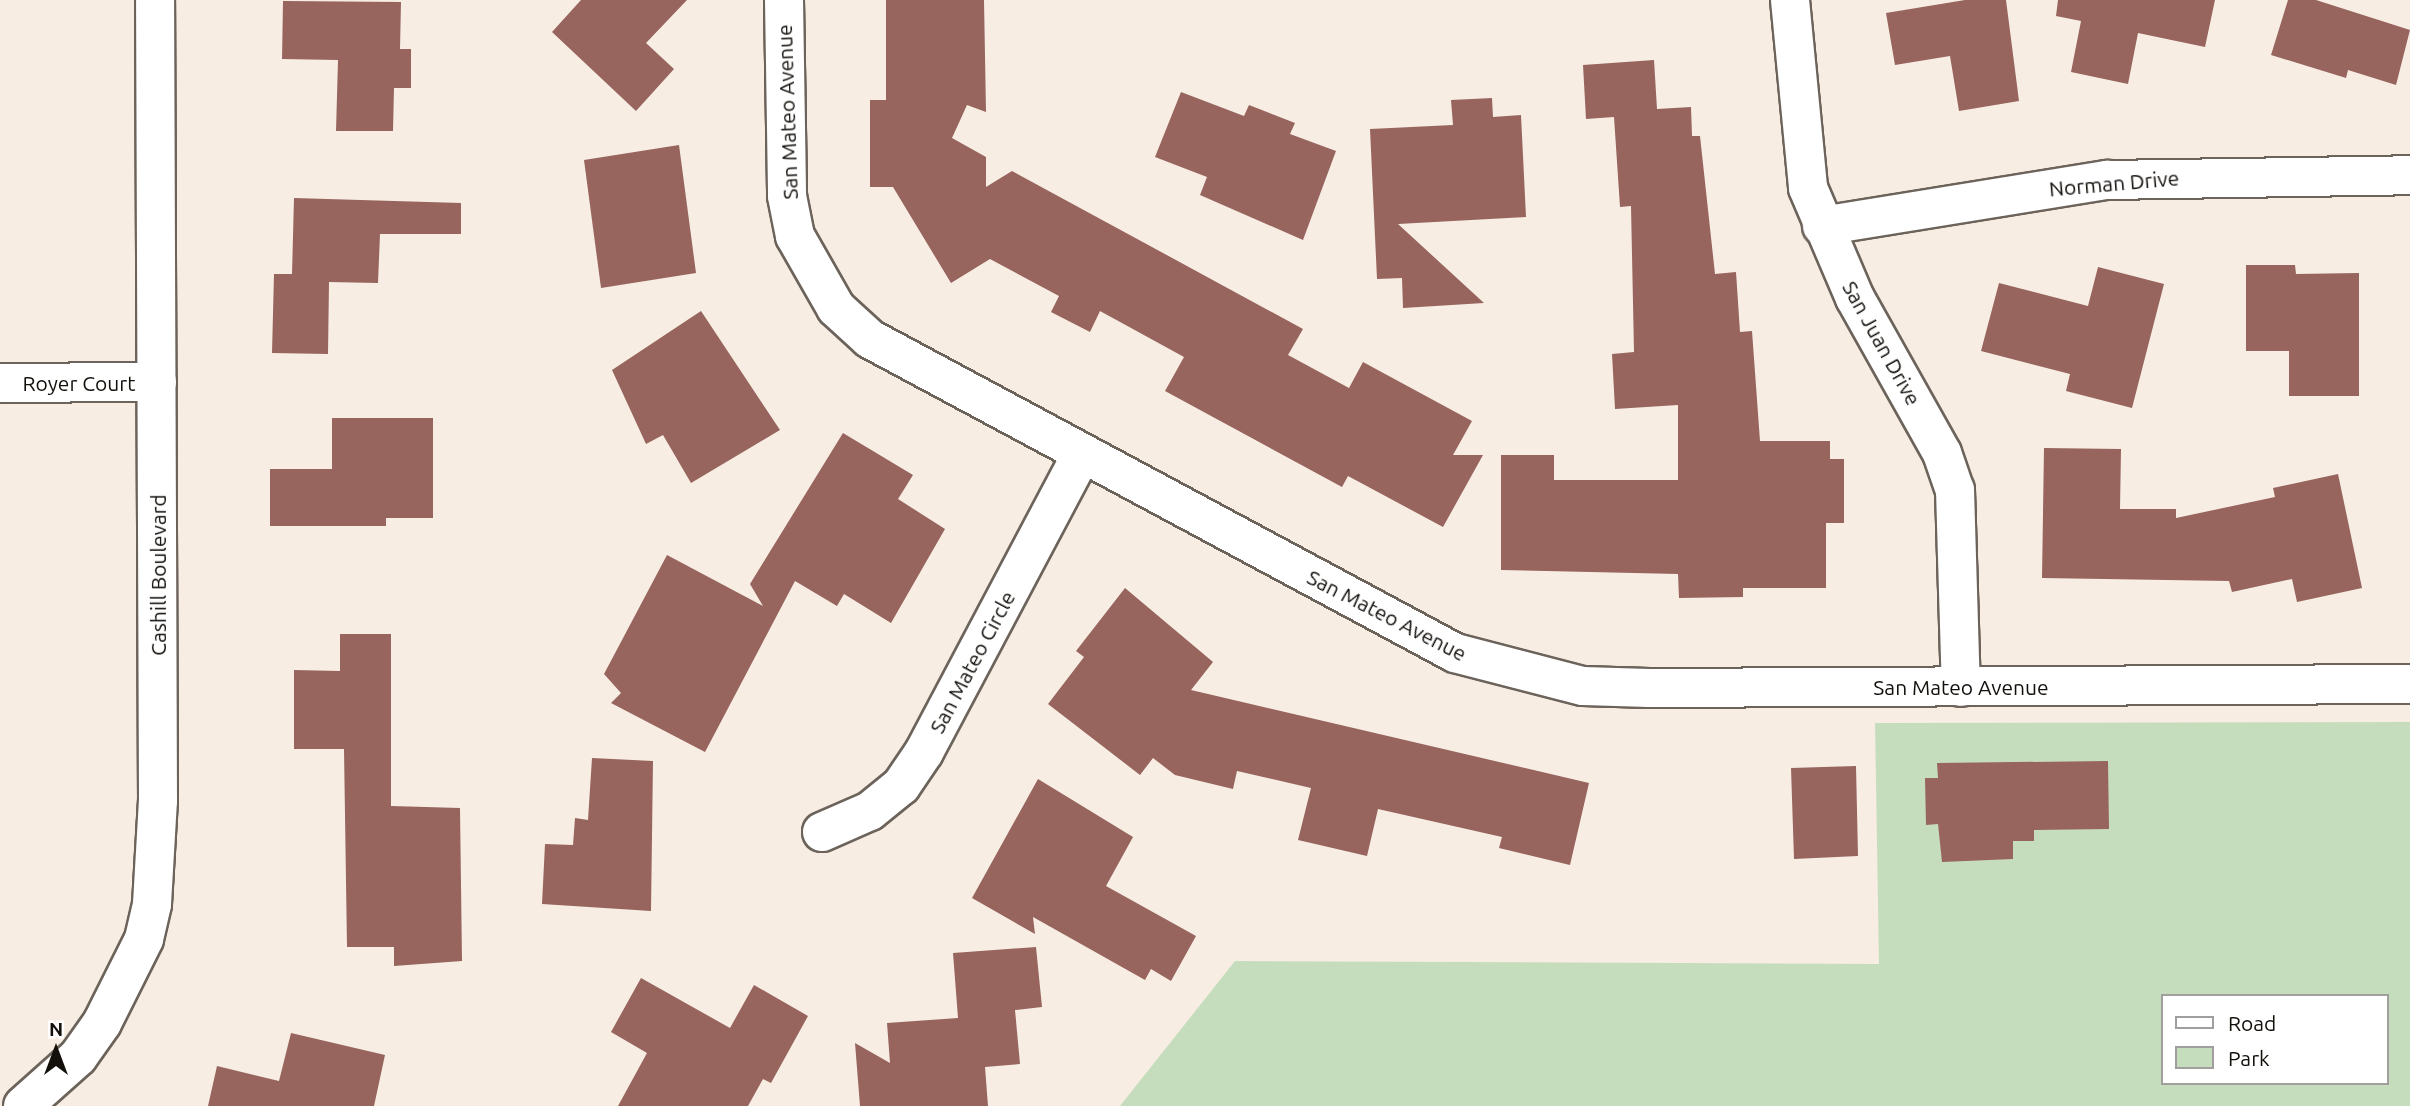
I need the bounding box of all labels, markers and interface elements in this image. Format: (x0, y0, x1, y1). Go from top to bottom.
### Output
street label: San Mateo Avenue (771, 24, 803, 200)
street label: Norman Drive (2048, 165, 2180, 201)
street label: San Juan Drive (1837, 276, 1927, 410)
street label: Royer Court (22, 370, 136, 396)
street label: Cashill Boulevard (145, 494, 171, 656)
street label: San Mateo Avenue (1303, 564, 1471, 666)
street label: San Mateo Circle (924, 587, 1020, 737)
street label: San Mateo Avenue (1873, 674, 2049, 700)
legend (2162, 994, 2389, 1085)
text: Road (2228, 1011, 2276, 1035)
north arrow (21, 1015, 91, 1085)
text: N (49, 1018, 63, 1040)
text: Park (2228, 1046, 2270, 1070)

